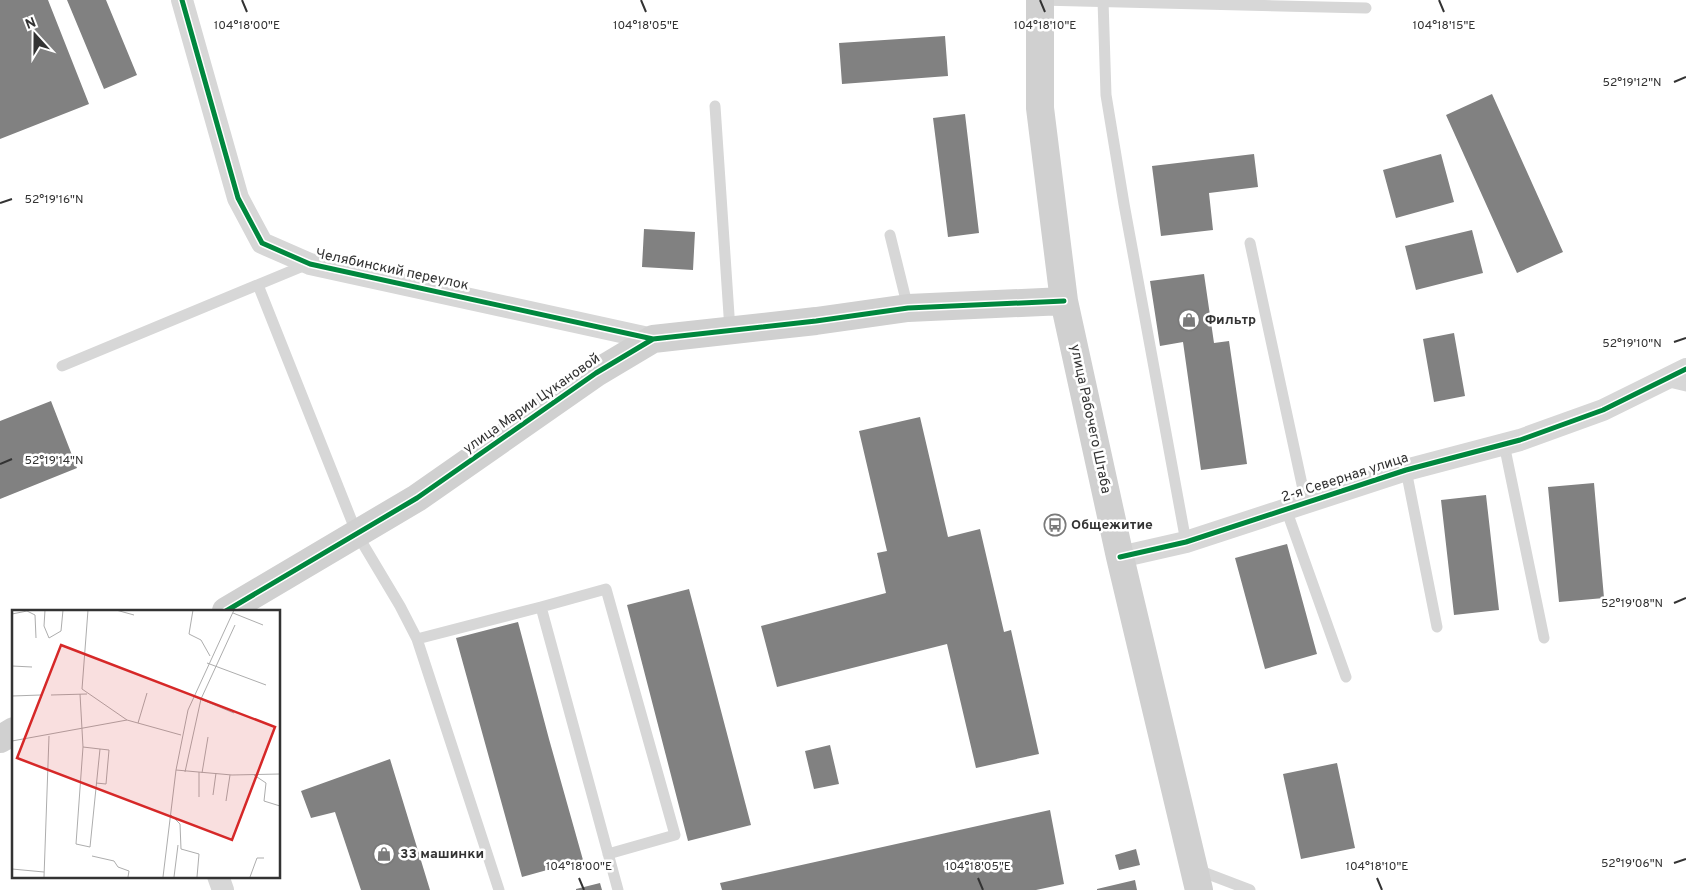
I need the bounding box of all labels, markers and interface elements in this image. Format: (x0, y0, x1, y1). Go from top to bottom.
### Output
north arrow (10, 10, 60, 60)
text: N (23, 15, 39, 34)
text: 104°18'00"E (214, 18, 280, 34)
text: 104°18'05"E (613, 18, 679, 34)
text: 104°18'10"E (1013, 18, 1077, 34)
text: 104°18'15"E (1413, 18, 1475, 34)
text: 52°19'12"N (1602, 75, 1662, 91)
text: 52°19'16"N (25, 192, 83, 208)
street label: Челябинский переулок (314, 245, 470, 295)
shop icon: Фильтр (1177, 308, 1201, 332)
place label: Фильтр (1205, 312, 1256, 329)
text: 52°19'10"N (1602, 336, 1662, 352)
street label: улица Рабочего Штаба (1066, 343, 1114, 495)
street label: улица Марии Цукановой (460, 350, 604, 458)
street label: 2-я Северная улица (1279, 449, 1411, 507)
text: 52°19'14"N (25, 453, 83, 469)
bus stop icon: Общежитие (1043, 513, 1067, 537)
place label: Общежитие (1071, 517, 1153, 534)
text: 52°19'08"N (1601, 596, 1663, 612)
inset map (12, 610, 280, 878)
shop icon: 33 машинки (372, 842, 396, 866)
place label: 33 машинки (400, 846, 484, 863)
text: 52°19'06"N (1601, 856, 1663, 872)
text: 104°18'00"E (546, 859, 612, 875)
text: 104°18'05"E (945, 859, 1011, 875)
text: 104°18'10"E (1345, 859, 1409, 875)

